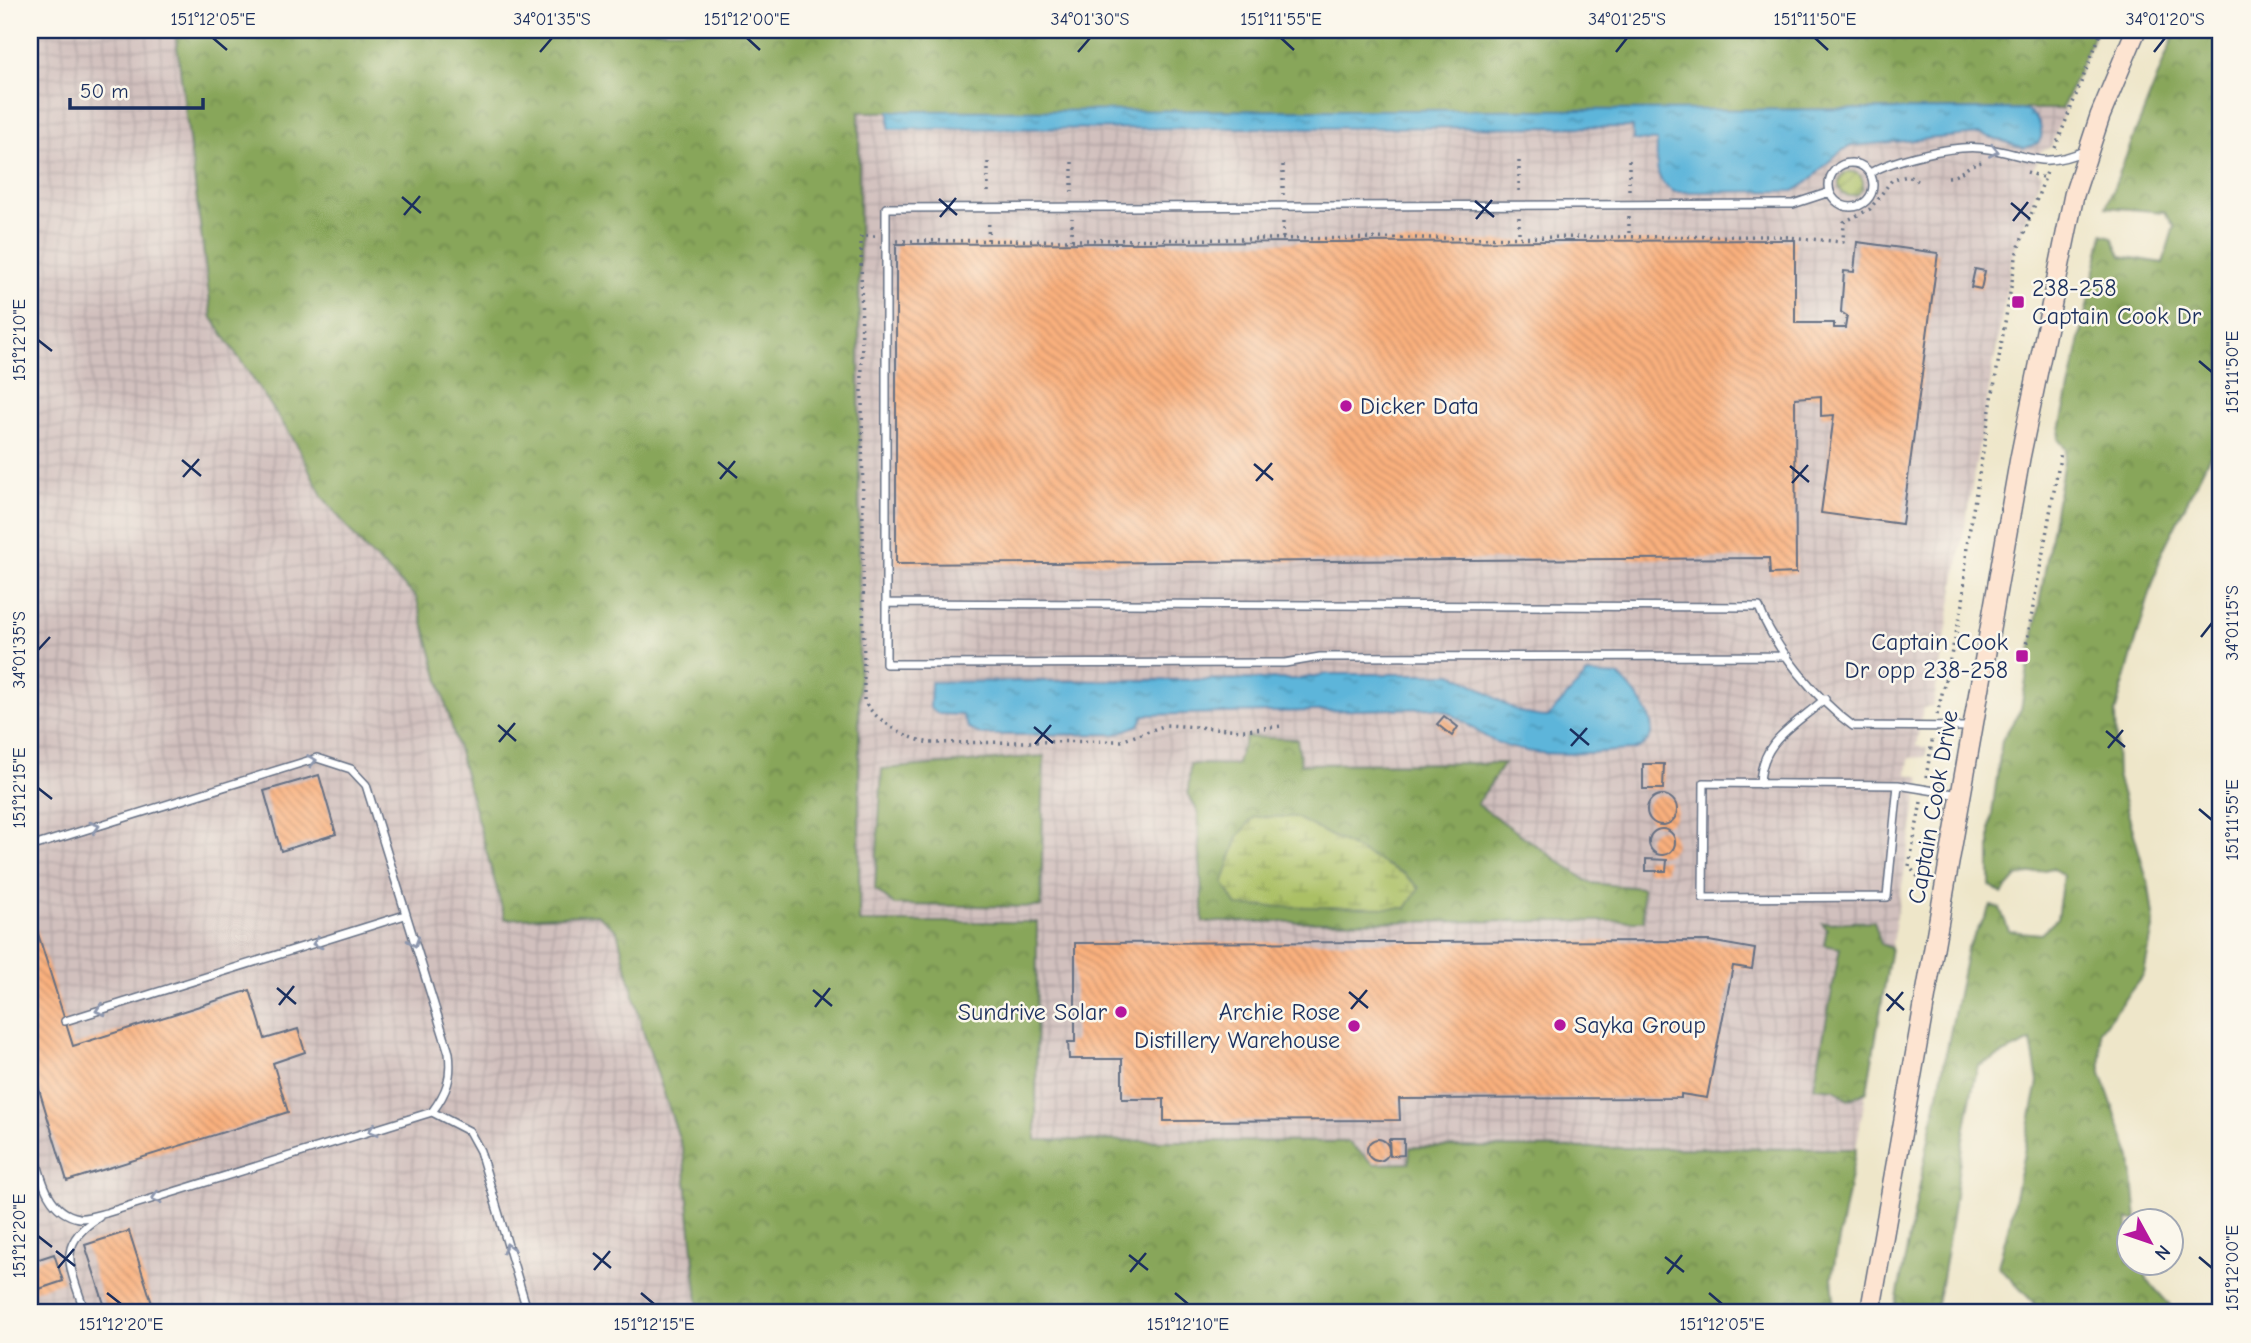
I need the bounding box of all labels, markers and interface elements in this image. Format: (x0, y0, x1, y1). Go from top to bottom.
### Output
text: 151°12'05"E (170, 9, 256, 30)
text: 34°01'35"S (513, 9, 591, 30)
text: 151°12'00"E (704, 9, 790, 30)
text: 34°01'30"S (1051, 9, 1129, 30)
text: 151°11'55"E (1240, 9, 1322, 30)
text: 34°01'25"S (1588, 9, 1666, 30)
text: 151°11'50"E (1774, 9, 1857, 30)
text: 34°01'20"S (2125, 9, 2205, 30)
scale bar (70, 66, 203, 110)
text: 50 m (80, 79, 129, 103)
one-way arrow (1988, 142, 2000, 157)
place label: 238-258 Captain Cook Dr (2032, 274, 2202, 330)
marker: 238-258 Captain Cook Dr (2010, 294, 2026, 310)
text: 151°12'10"E (9, 299, 30, 381)
text: 151°11'50"E (2222, 330, 2243, 413)
place label: Dicker Data (1360, 392, 1479, 420)
marker: Dicker Data (1338, 398, 1354, 414)
text: 34°01'15"S (2222, 585, 2243, 661)
text: 34°01'35"S (9, 611, 30, 689)
place label: Captain Cook Dr opp 238-258 (1845, 628, 2008, 684)
marker: Captain Cook Dr opp 238-258 (2014, 648, 2030, 664)
street label: Captain Cook Drive (1902, 708, 1964, 906)
text: 151°12'15"E (9, 747, 30, 829)
one-way arrow (307, 754, 318, 769)
text: 151°11'55"E (2222, 779, 2243, 861)
one-way arrow (88, 821, 101, 835)
one-way arrow (311, 934, 323, 949)
one-way arrow (406, 936, 420, 948)
place label: Sundrive Solar (958, 998, 1107, 1026)
place label: Archie Rose Distillery Warehouse (1134, 998, 1340, 1054)
one-way arrow (94, 1002, 106, 1017)
marker: Sundrive Solar (1113, 1004, 1129, 1020)
place label: Sayka Group (1574, 1011, 1706, 1039)
marker: Sayka Group (1552, 1017, 1568, 1033)
marker: Archie Rose Distillery Warehouse (1346, 1018, 1362, 1034)
one-way arrow (367, 1122, 380, 1136)
one-way arrow (150, 1189, 162, 1204)
text: 151°12'20"E (9, 1194, 30, 1278)
north arrow (2114, 1206, 2184, 1276)
text: 151°12'00"E (2222, 1225, 2243, 1311)
text: N (2150, 1240, 2175, 1264)
one-way arrow (502, 1242, 517, 1254)
text: 151°12'20"E (79, 1314, 163, 1335)
text: 151°12'15"E (613, 1314, 695, 1335)
text: 151°12'10"E (1147, 1314, 1229, 1335)
text: 151°12'05"E (1679, 1314, 1765, 1335)

